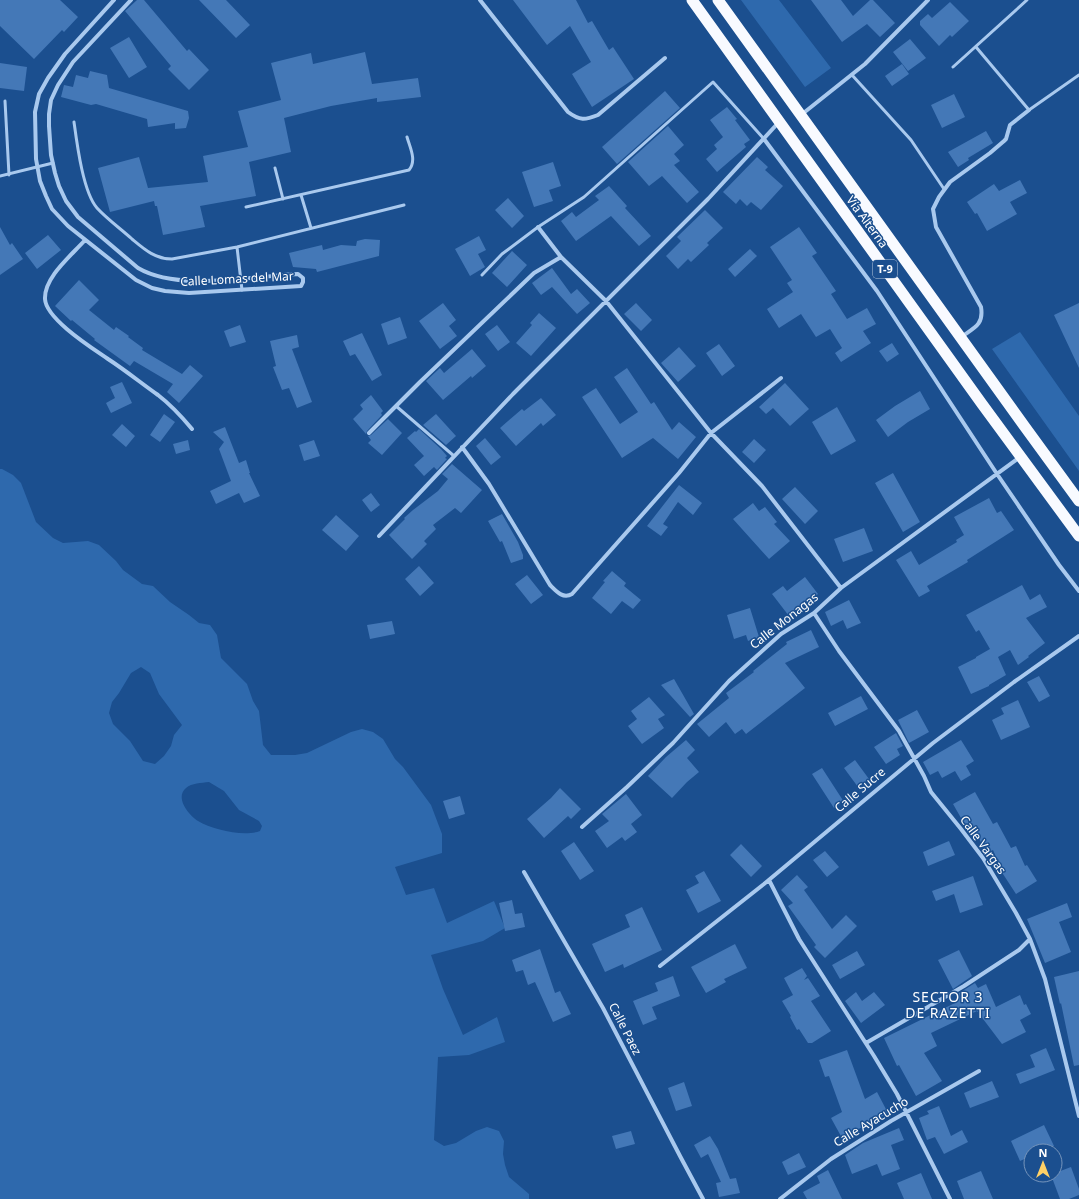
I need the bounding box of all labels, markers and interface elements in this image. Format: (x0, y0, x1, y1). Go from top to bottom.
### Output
street label: Vía Alterna (843, 192, 892, 251)
road number: T-9 (873, 260, 897, 278)
street label: Calle Lomas del Mar (180, 267, 294, 290)
street label: Calle Monagas (746, 588, 822, 653)
street label: Calle Sucre (831, 763, 889, 816)
street label: Calle Vargas (956, 812, 1011, 878)
district label: SECTOR 3 DE RAZETTI (905, 987, 991, 1022)
street label: Calle Paez (605, 1000, 646, 1058)
street label: Calle Ayacucho (830, 1093, 911, 1151)
north arrow (1023, 1143, 1063, 1183)
text: N (1039, 1145, 1047, 1160)

